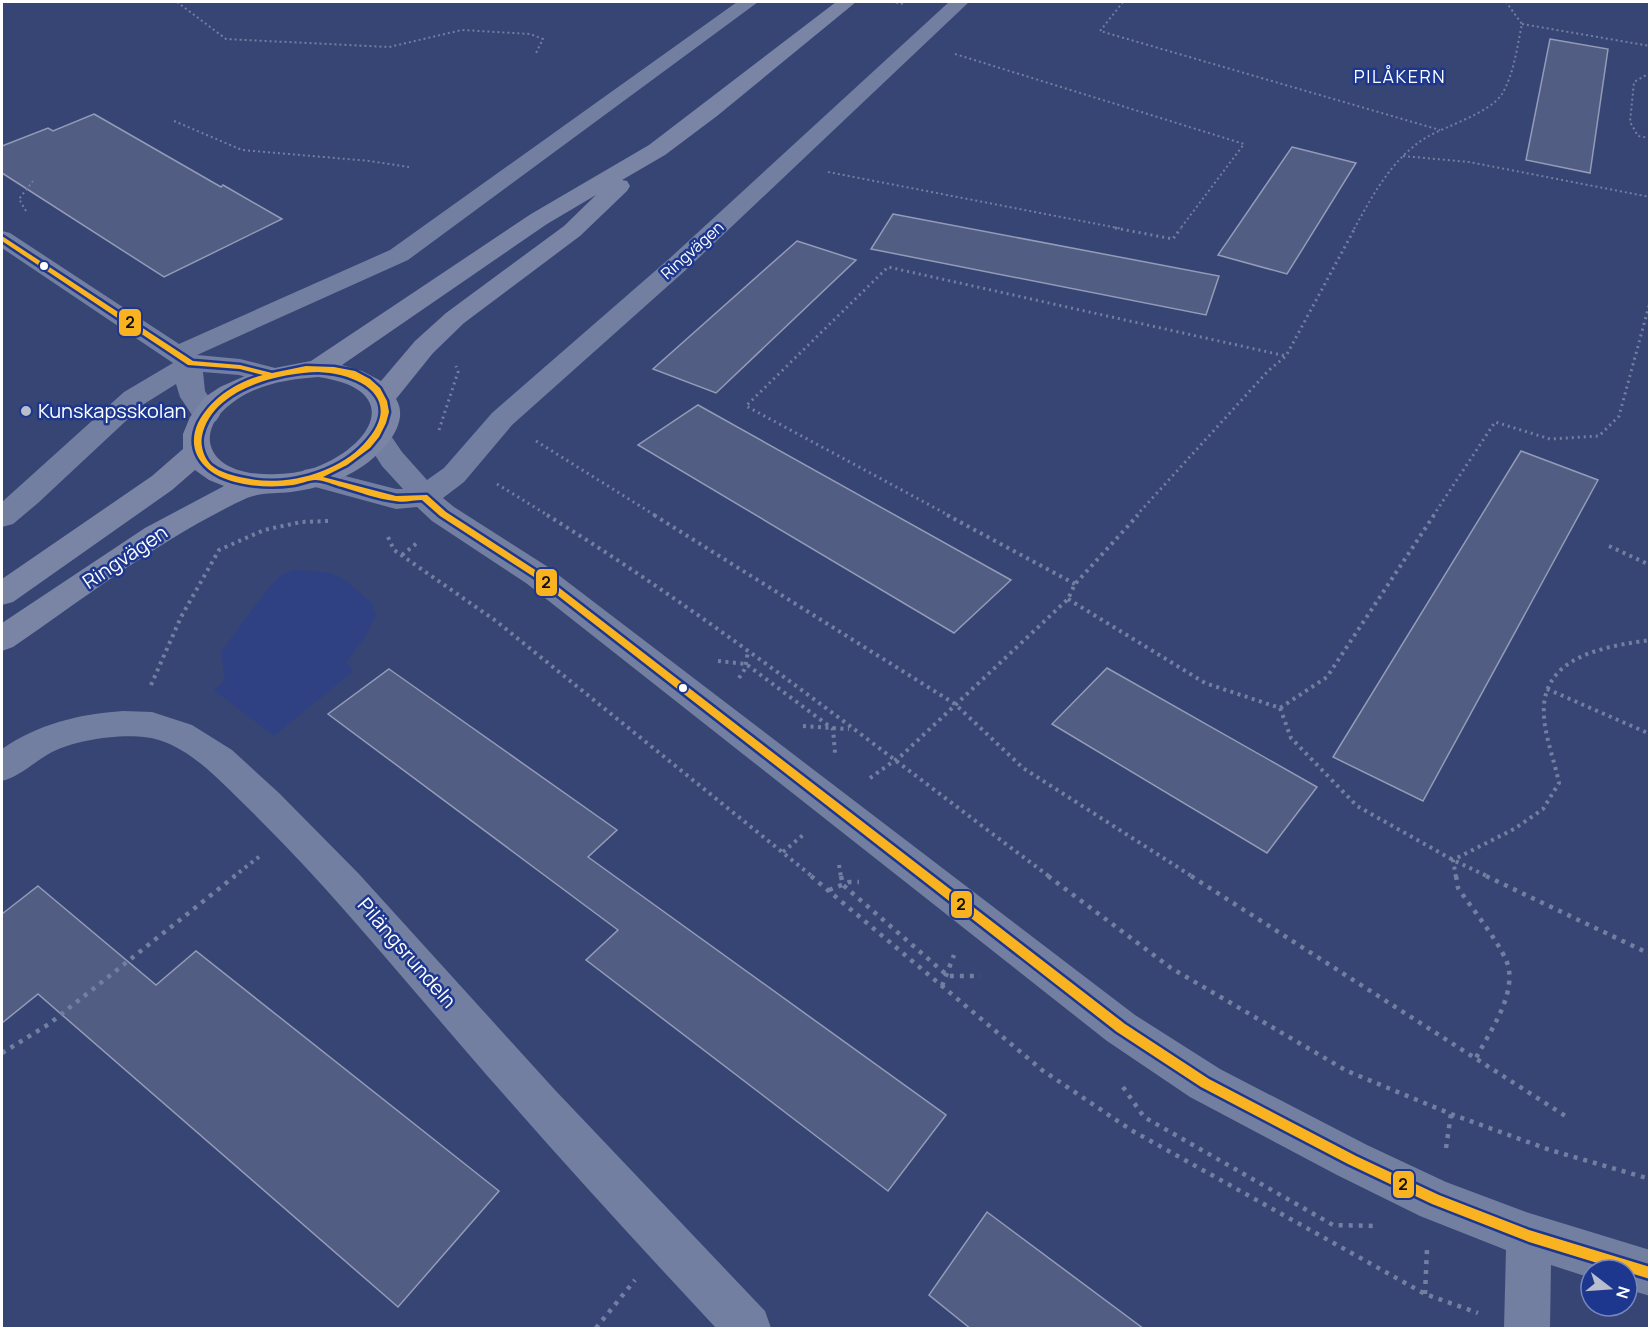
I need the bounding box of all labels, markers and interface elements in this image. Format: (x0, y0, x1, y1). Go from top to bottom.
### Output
district label: PILÅKERN (1354, 64, 1446, 88)
street label: Ringvägen (656, 216, 728, 284)
unlabelled marker (38, 260, 50, 272)
line badge: 2 (118, 308, 142, 337)
text: 2 (125, 311, 135, 333)
place label: Kunskapsskolan (38, 397, 186, 424)
marker: Kunskapsskolan (19, 404, 33, 418)
street label: Ringvägen (77, 518, 172, 595)
line badge: 2 (535, 568, 558, 597)
text: 2 (541, 571, 551, 593)
unlabelled marker (677, 682, 689, 694)
line badge: 2 (950, 890, 973, 919)
street label: Pilängsrundeln (352, 892, 463, 1014)
text: 2 (956, 893, 966, 915)
line badge: 2 (1392, 1170, 1415, 1199)
text: 2 (1398, 1173, 1408, 1195)
north arrow (1579, 1258, 1639, 1318)
text: N (1611, 1284, 1636, 1301)

